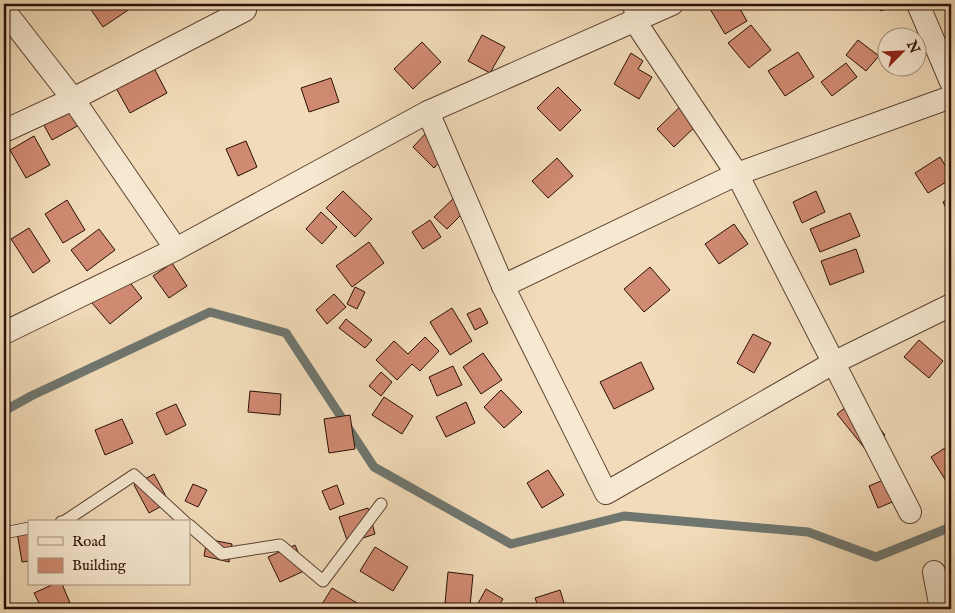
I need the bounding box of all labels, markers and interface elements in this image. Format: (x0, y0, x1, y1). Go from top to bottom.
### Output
north arrow (878, 28, 928, 78)
text: N (902, 37, 924, 56)
legend (28, 520, 190, 586)
text: Road (72, 532, 107, 551)
text: Building (72, 556, 127, 575)

